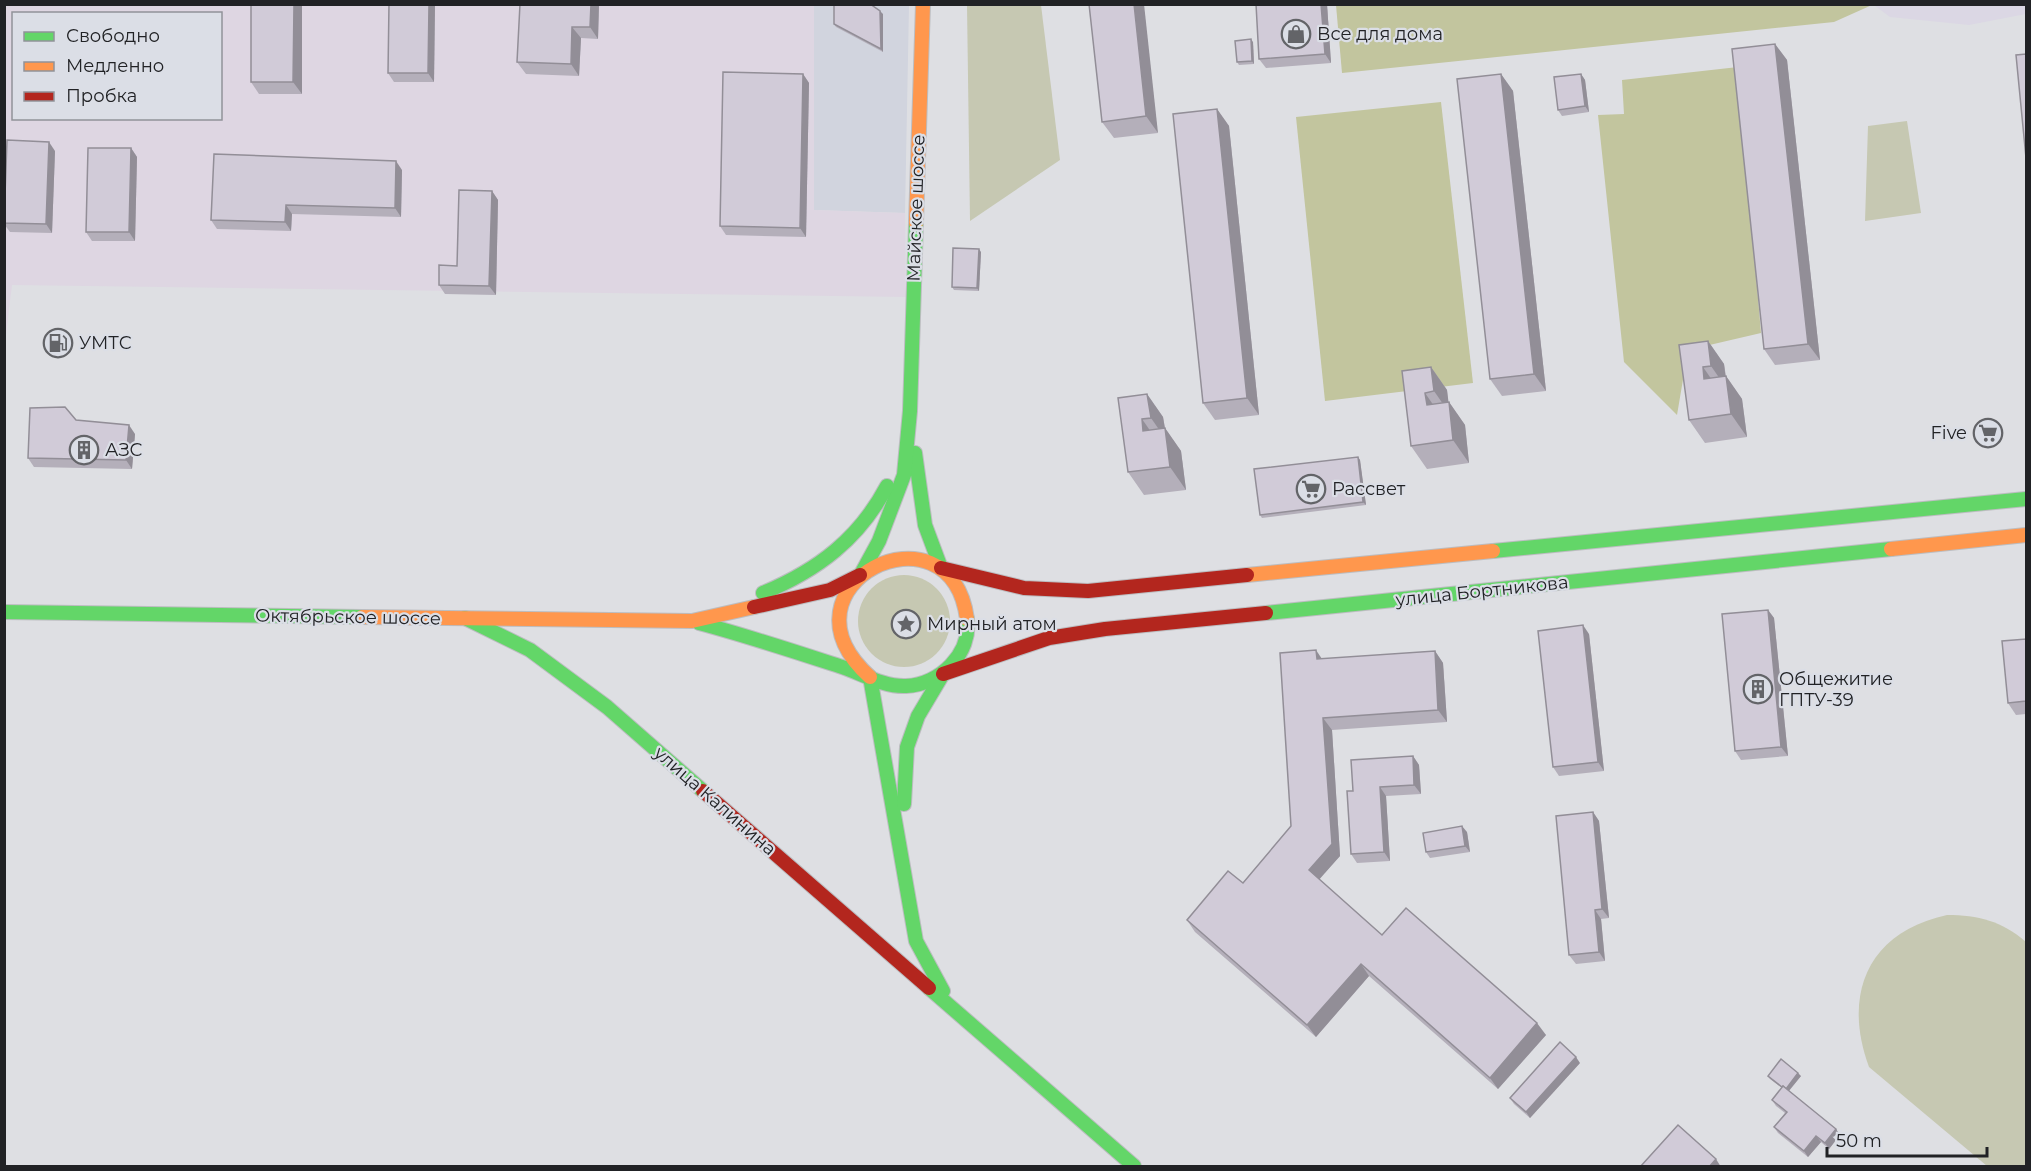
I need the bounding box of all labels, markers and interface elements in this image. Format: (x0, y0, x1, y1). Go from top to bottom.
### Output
legend (12, 12, 222, 120)
shop icon: Все для дома (1280, 18, 1312, 50)
place label: Все для дома (1317, 23, 1443, 45)
text: Свободно (66, 25, 160, 47)
text: Медленно (66, 55, 164, 77)
text: Пробка (66, 85, 137, 107)
street label: Майское шоссе (902, 134, 930, 282)
fuel station icon: УМТС (42, 327, 74, 359)
place label: УМТС (79, 332, 132, 354)
supermarket icon: Five (1972, 417, 2004, 449)
place label: Five (1930, 422, 1967, 444)
building icon: АЗС (68, 434, 100, 466)
place label: АЗС (105, 439, 143, 461)
supermarket icon: Рассвет (1295, 473, 1327, 505)
place label: Рассвет (1332, 478, 1406, 500)
street label: улица Бортникова (1394, 571, 1569, 611)
street label: Октябрьское шоссе (255, 604, 441, 630)
place icon: Мирный атом (890, 608, 922, 640)
place label: Мирный атом (927, 613, 1057, 635)
place label: Общежитие ГПТУ-39 (1779, 668, 1893, 711)
building icon: Общежитие ГПТУ-39 (1742, 673, 1774, 705)
street label: улица Калинина (649, 741, 781, 860)
scale bar (1827, 1120, 1988, 1158)
text: 50 m (1836, 1130, 1882, 1152)

